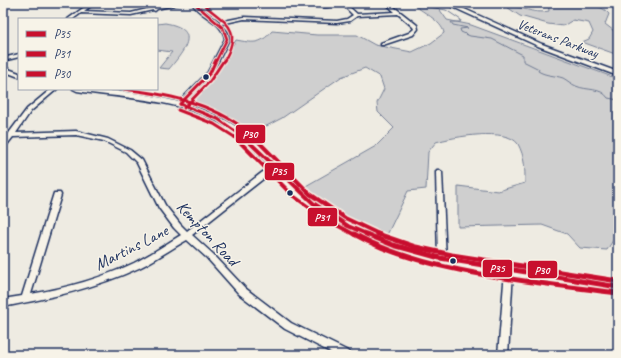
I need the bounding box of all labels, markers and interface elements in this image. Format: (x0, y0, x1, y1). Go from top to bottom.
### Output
street label: Veterans Parkway (515, 15, 602, 62)
legend (18, 18, 158, 90)
text: P35 (54, 26, 71, 42)
text: P31 (54, 46, 71, 62)
text: P30 (54, 66, 72, 82)
unlabelled marker (201, 72, 211, 82)
line badge: P30 (235, 124, 266, 144)
text: P30 (242, 127, 259, 141)
line badge: P35 (264, 162, 295, 181)
text: P35 (272, 164, 288, 178)
unlabelled marker (285, 188, 295, 198)
street label: Kempton Road (172, 196, 245, 273)
line badge: P31 (307, 207, 338, 227)
text: P31 (314, 210, 331, 224)
street label: Martins Lane (91, 219, 173, 275)
unlabelled marker (448, 256, 458, 266)
line badge: P35 (482, 259, 513, 278)
line badge: P30 (527, 260, 558, 279)
text: P35 (490, 261, 506, 275)
text: P30 (534, 263, 551, 277)

